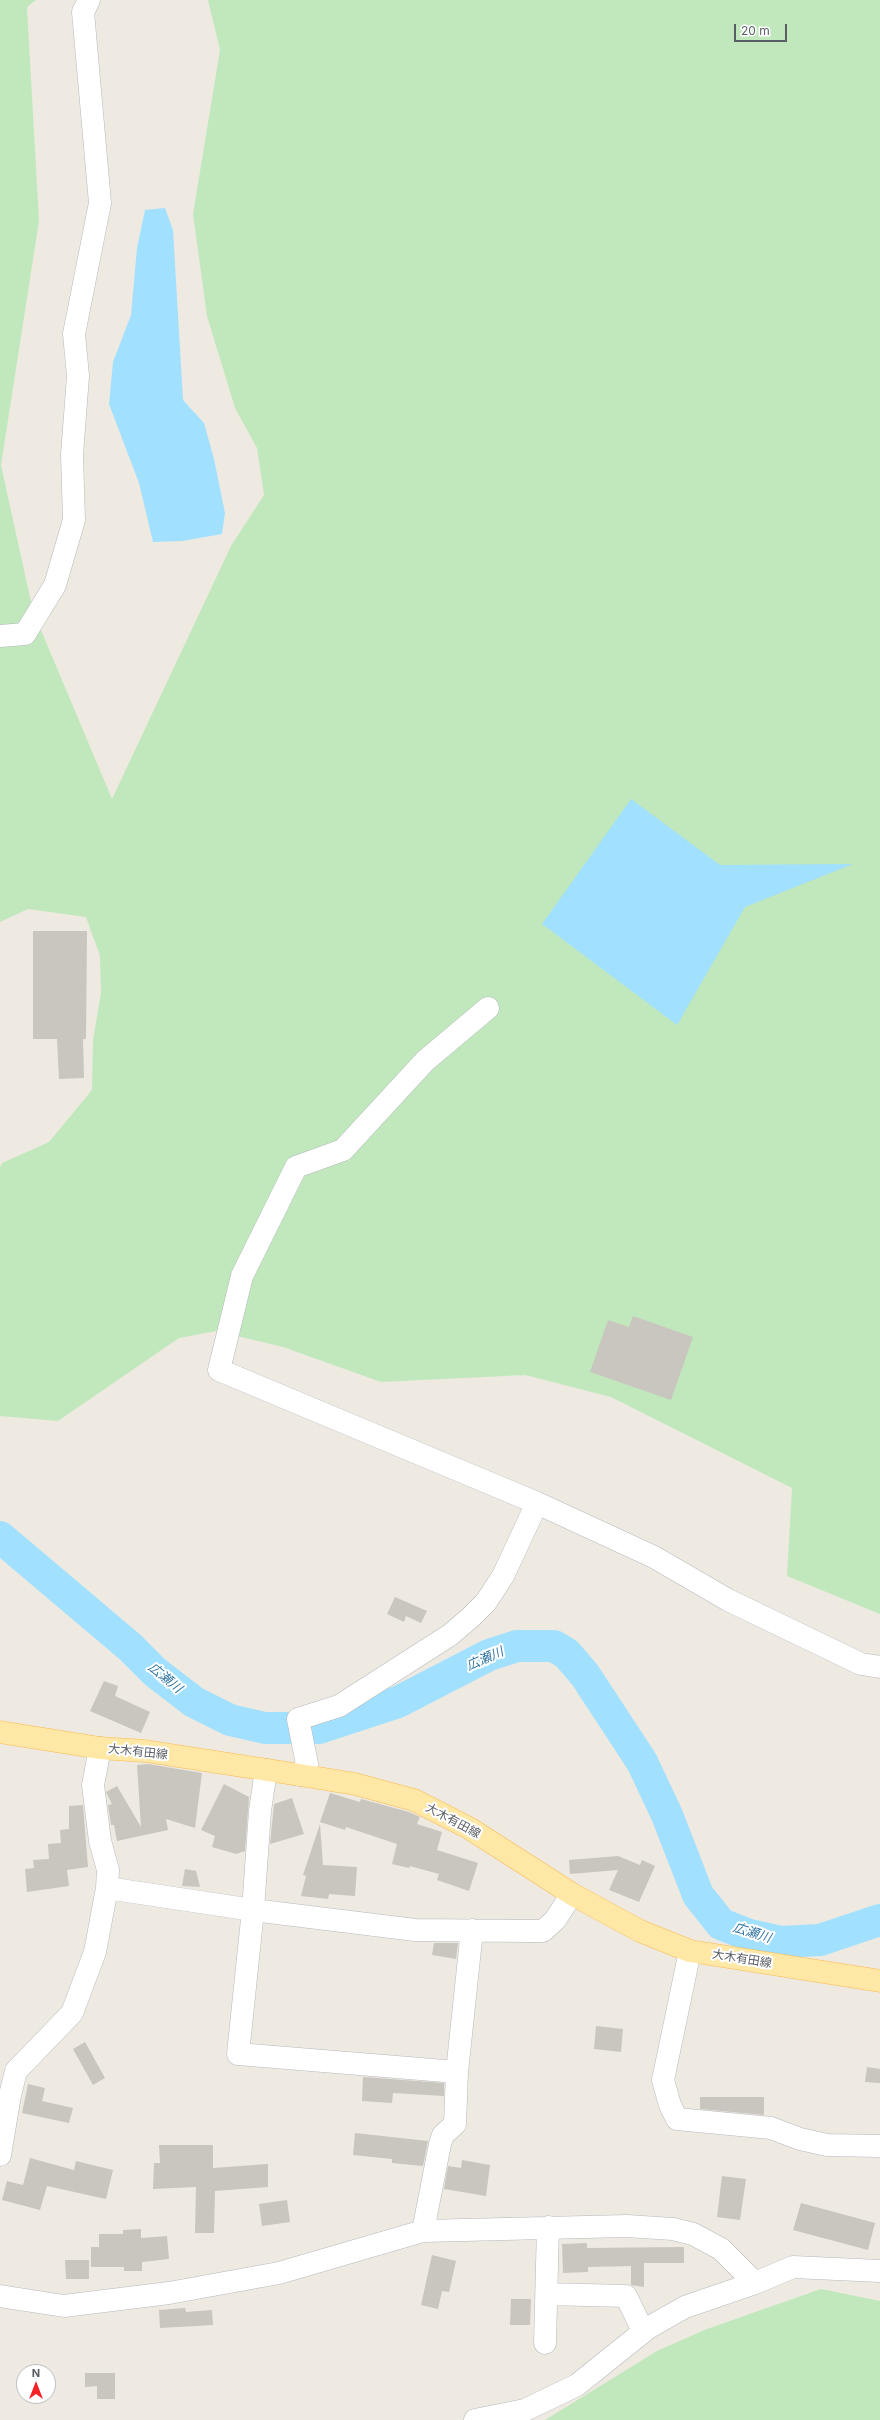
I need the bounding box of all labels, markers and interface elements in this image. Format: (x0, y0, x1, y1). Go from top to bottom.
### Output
scale bar (736, 16, 789, 42)
text: 20 m (741, 23, 770, 38)
water label: 広瀬川 (464, 1644, 506, 1674)
water label: 広瀬川 (145, 1660, 185, 1696)
street label: 大木有田線 (107, 1742, 169, 1762)
street label: 大木有田線 (423, 1801, 483, 1841)
water label: 広瀬川 (731, 1920, 773, 1946)
street label: 大木有田線 (711, 1947, 773, 1971)
north arrow (16, 2364, 56, 2404)
text: N (32, 2366, 40, 2380)

